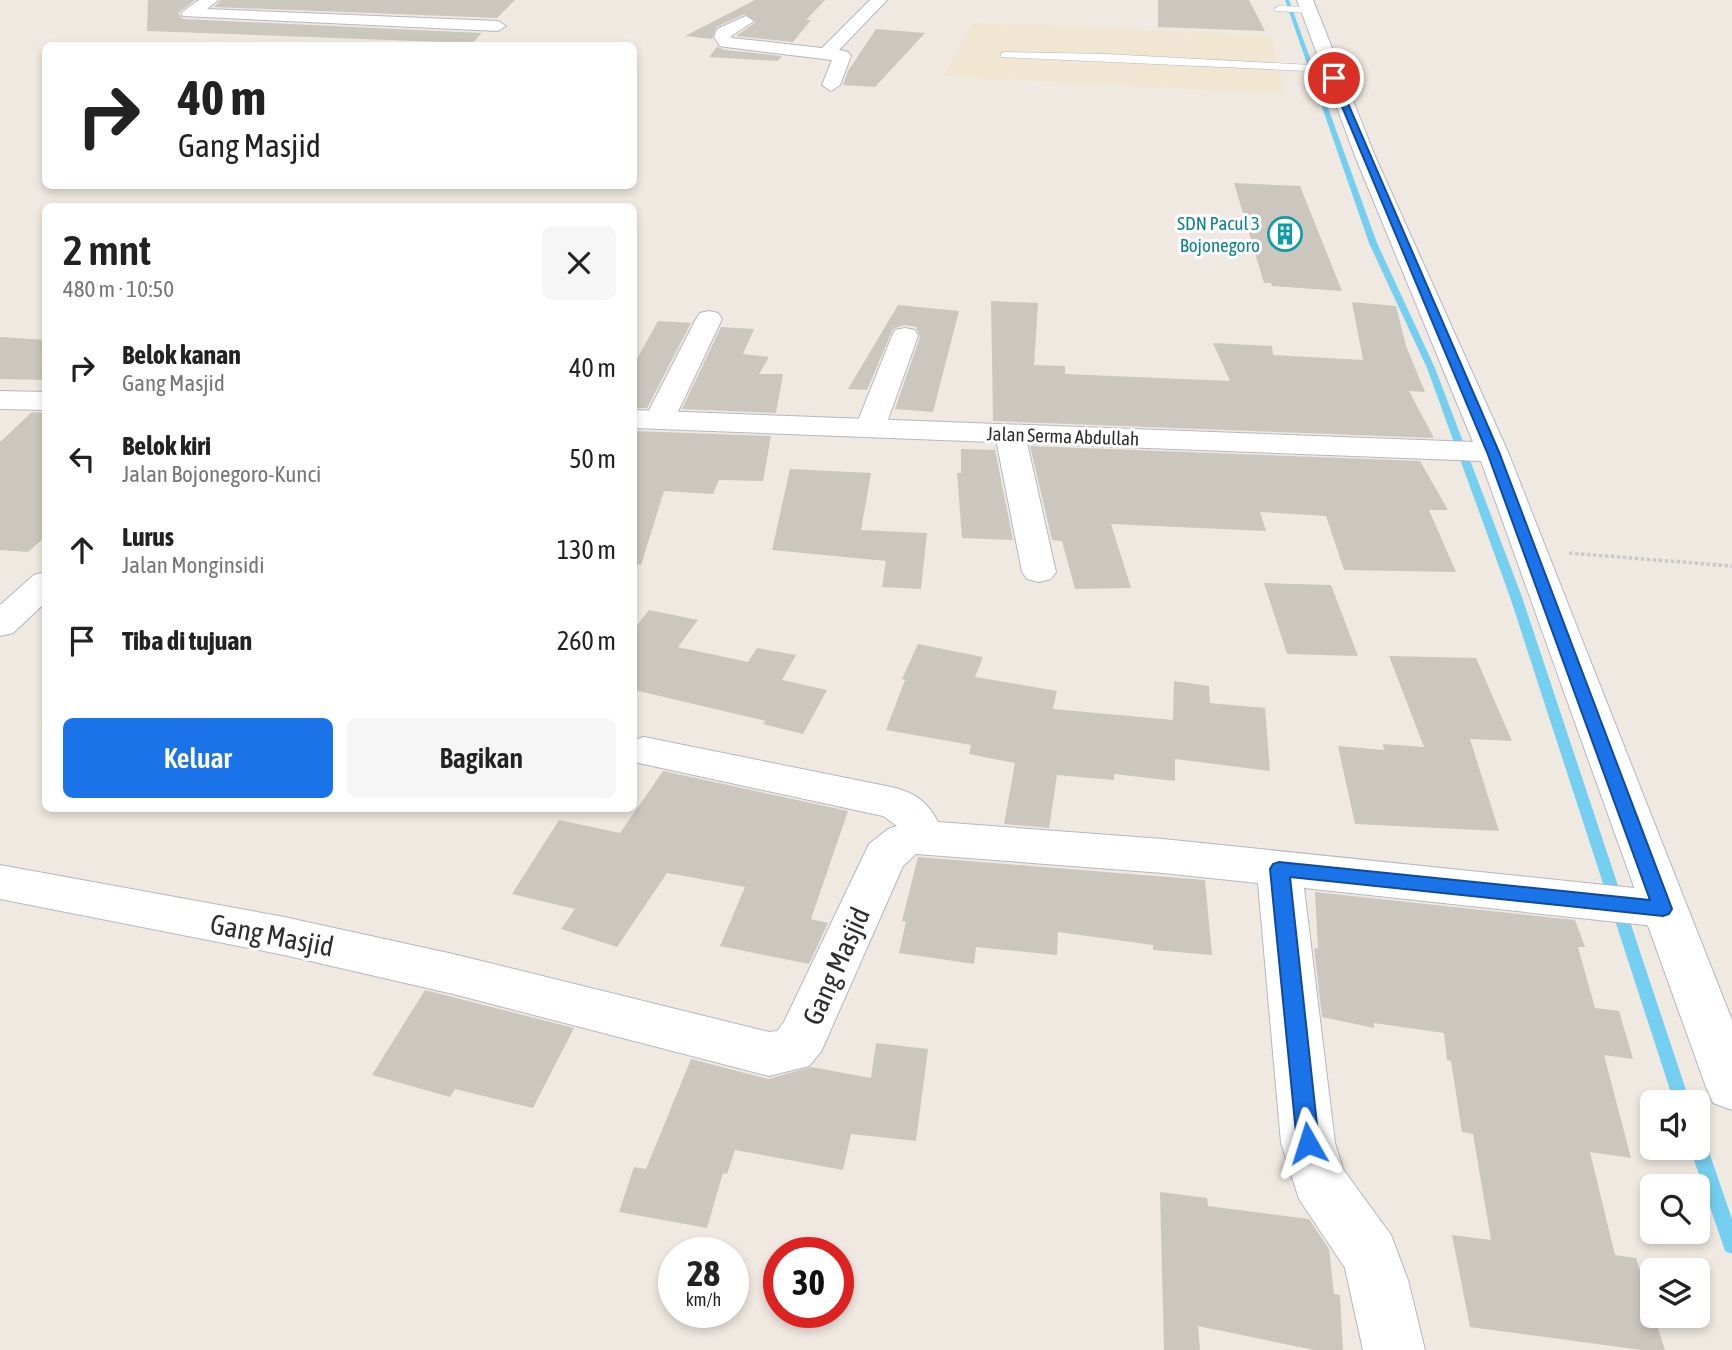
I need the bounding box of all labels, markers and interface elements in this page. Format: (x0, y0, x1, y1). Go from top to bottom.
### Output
pin (1304, 48, 1364, 108)
icon: arrive (1315, 59, 1353, 97)
text: 40 m (178, 69, 266, 125)
icon: right (63, 70, 154, 161)
text: Gang Masjid (178, 127, 321, 164)
place label: SDN Pacul 3 Bojonegoro (1177, 212, 1260, 256)
building icon: SDN Pacul 3 Bojonegoro (1266, 215, 1304, 253)
text: 2 mnt (63, 226, 151, 274)
button: close (542, 226, 616, 300)
text: 480 m · 10:50 (63, 276, 174, 302)
text: Belok kanan (122, 340, 241, 370)
icon: right (63, 349, 101, 387)
text: 40 m (569, 353, 616, 383)
text: Gang Masjid (122, 370, 225, 396)
street label: Jalan Serma Abdullah (986, 422, 1140, 450)
text: Belok kiri (122, 431, 211, 461)
icon: left (63, 440, 101, 478)
text: 50 m (569, 444, 616, 474)
text: Jalan Bojonegoro-Kunci (122, 461, 321, 487)
text: Lurus (122, 522, 174, 552)
icon: ahead (63, 531, 101, 569)
text: 130 m (557, 535, 616, 565)
text: Jalan Monginsidi (122, 552, 264, 578)
icon: arrive (63, 622, 101, 660)
text: Tiba di tujuan (122, 626, 252, 656)
text: 260 m (557, 626, 616, 656)
button: Keluar (63, 718, 333, 798)
button: Bagikan (347, 718, 616, 798)
street label: Gang Masjid (796, 902, 876, 1030)
street label: Gang Masjid (208, 907, 336, 963)
map controls (1640, 1090, 1710, 1328)
button: sound (1640, 1090, 1710, 1160)
position arrow (1271, 1106, 1345, 1180)
button: search (1640, 1174, 1710, 1244)
speed limit sign: 30 (763, 1237, 854, 1328)
text: 28 (687, 1253, 720, 1293)
button: layers (1640, 1258, 1710, 1328)
text: km/h (686, 1289, 721, 1310)

